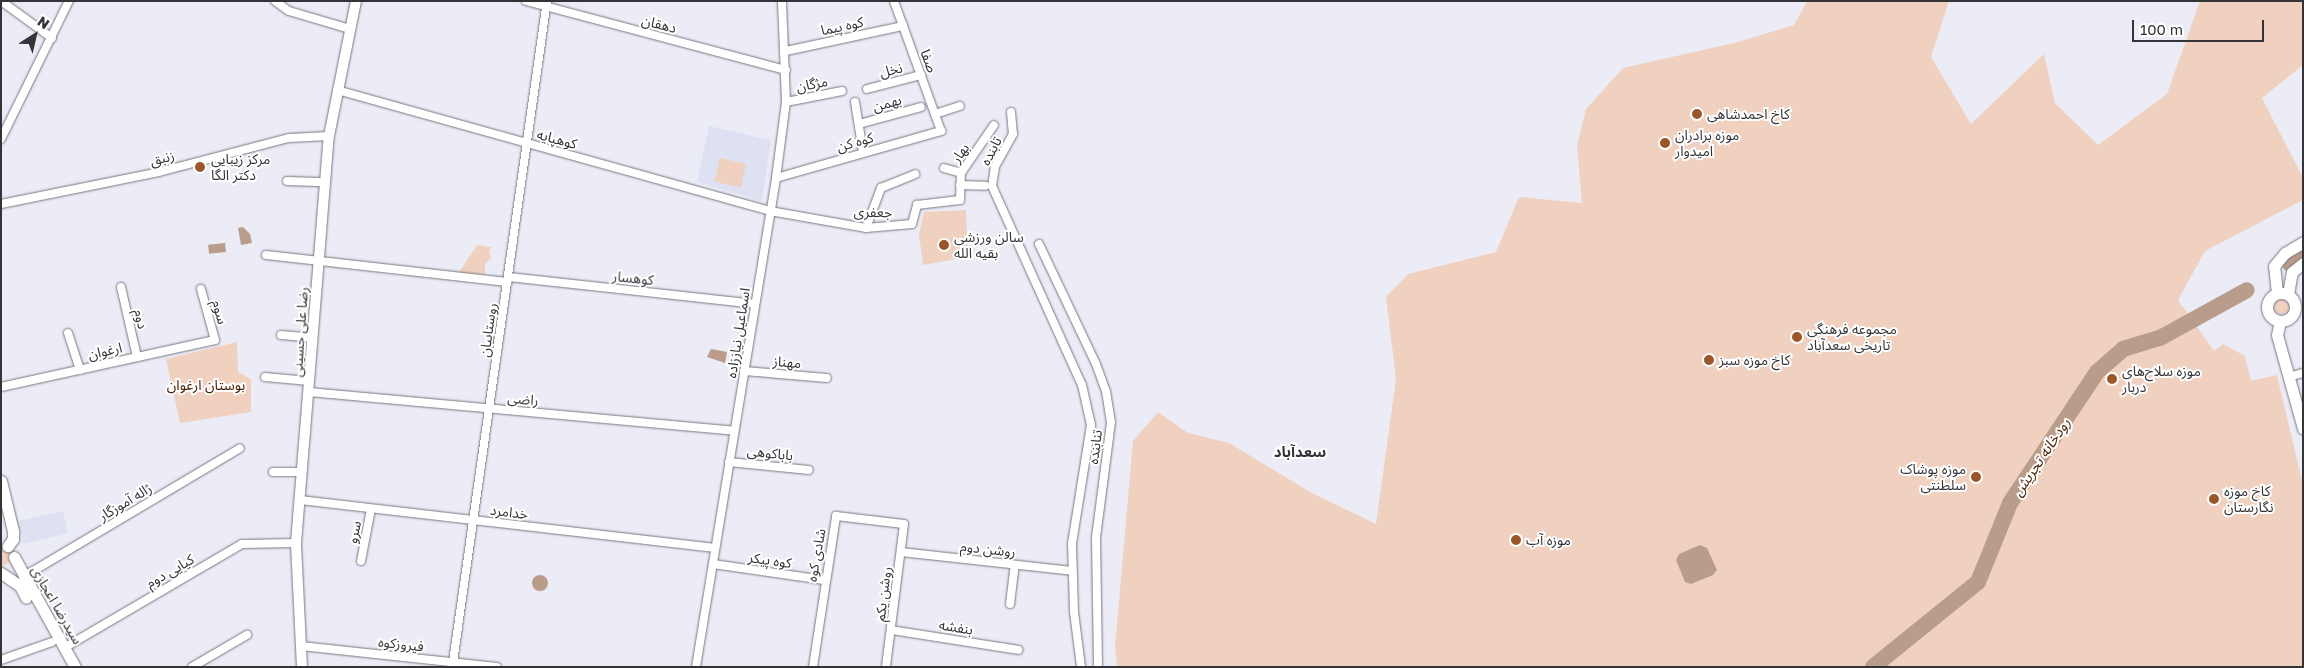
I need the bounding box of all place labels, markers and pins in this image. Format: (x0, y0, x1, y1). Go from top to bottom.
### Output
place label: کاخ احمدشاهی (1707, 106, 1790, 122)
marker: کاخ احمدشاهی (1691, 108, 1703, 120)
place label: موزه برادران امیدوار (1675, 127, 1739, 160)
marker: موزه برادران امیدوار (1659, 137, 1671, 149)
place label: مرکز زیبایی دکتر الگا (211, 151, 270, 184)
marker: مرکز زیبایی دکتر الگا (193, 160, 207, 174)
place label: سالن ورزشی بقیه الله (954, 229, 1024, 262)
marker: سالن ورزشی بقیه الله (938, 239, 950, 251)
place label: مجموعه فرهنگی تاریخی سعدآباد (1807, 321, 1897, 354)
marker: مجموعه فرهنگی تاریخی سعدآباد (1791, 331, 1803, 343)
place label: کاخ موزه سبز (1719, 352, 1790, 368)
marker: کاخ موزه سبز (1703, 354, 1715, 366)
place label: موزه سلاح‌های دربار (2122, 363, 2201, 396)
marker: موزه سلاح‌های دربار (2106, 373, 2118, 385)
place label: موزه پوشاک سلطنتی (1900, 461, 1966, 494)
marker: موزه پوشاک سلطنتی (1970, 471, 1982, 483)
place label: کاخ موزه نگارستان (2224, 483, 2274, 516)
marker: کاخ موزه نگارستان (2208, 493, 2220, 505)
place label: موزه آب (1526, 532, 1571, 548)
marker: موزه آب (1510, 534, 1522, 546)

